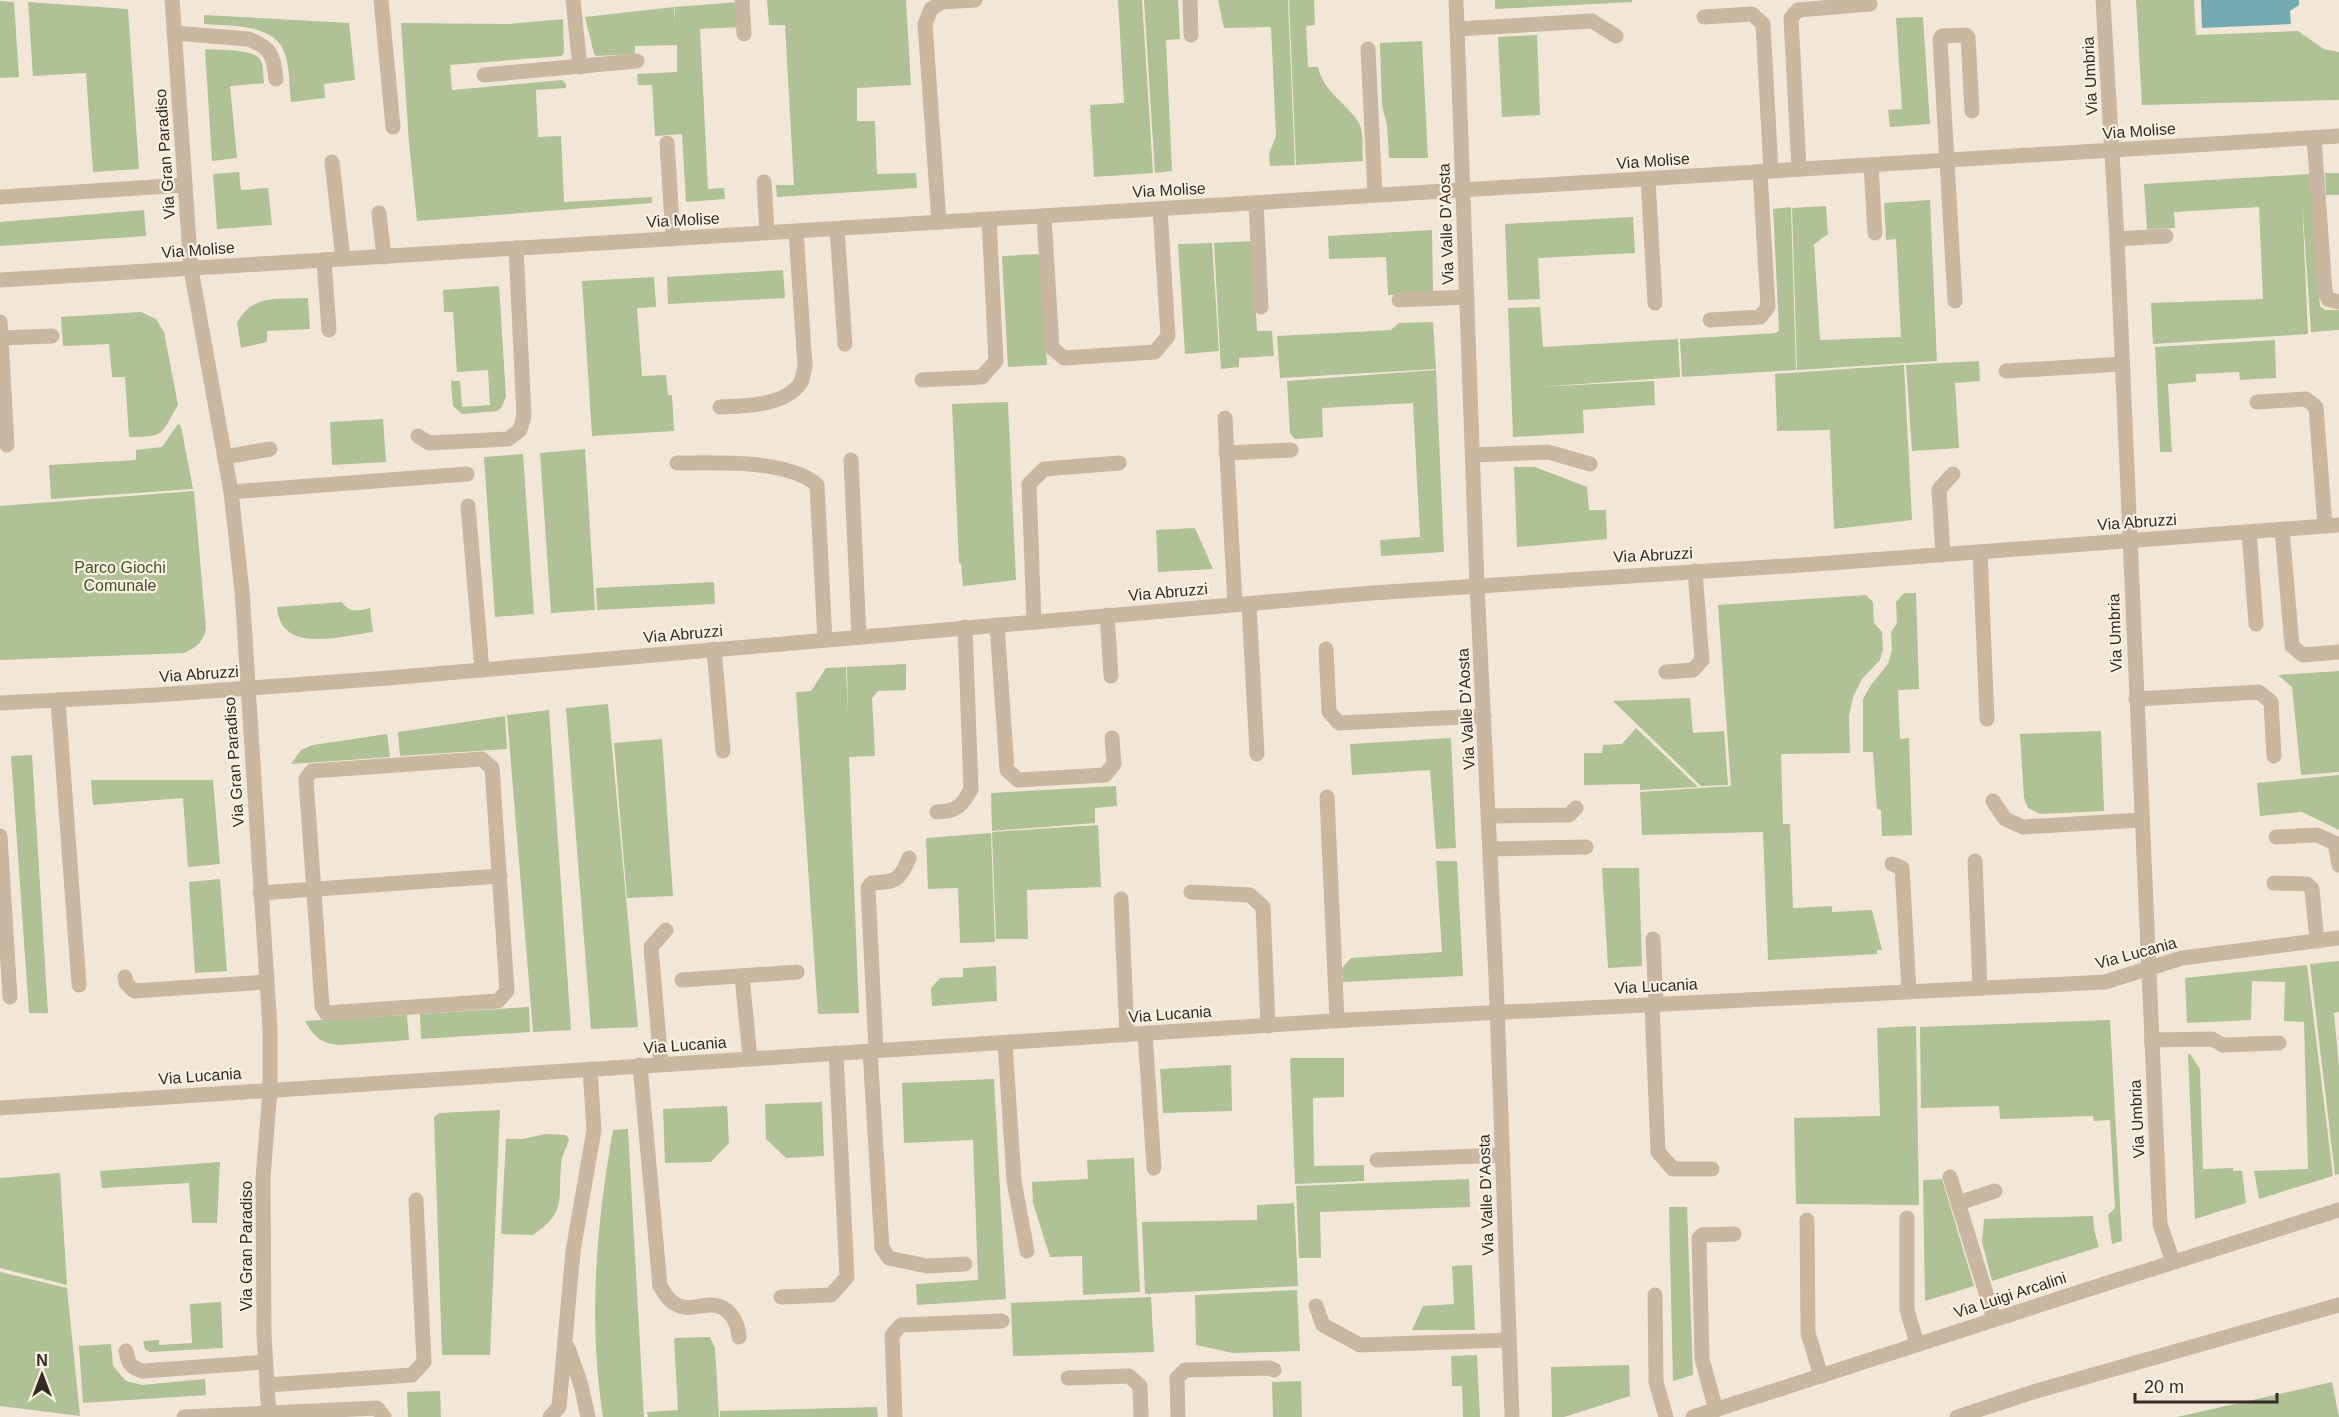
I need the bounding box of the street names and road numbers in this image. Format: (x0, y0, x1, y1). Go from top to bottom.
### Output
street label: Via Umbria (2079, 36, 2101, 116)
street label: Via Gran Paradiso (152, 88, 178, 220)
street label: Via Molise (2102, 120, 2176, 142)
street label: Via Molise (1616, 150, 1690, 172)
street label: Via Valle D'Aosta (1435, 163, 1457, 285)
street label: Via Molise (1132, 180, 1206, 200)
street label: Via Molise (646, 210, 720, 230)
street label: Via Molise (161, 239, 235, 261)
street label: Via Abruzzi (2097, 511, 2177, 533)
street label: Via Abruzzi (1613, 544, 1693, 566)
street label: Via Abruzzi (1128, 580, 1208, 604)
street label: Via Umbria (2105, 593, 2125, 673)
street label: Via Abruzzi (643, 622, 723, 646)
street label: Via Valle D'Aosta (1454, 648, 1478, 770)
street label: Via Abruzzi (159, 663, 239, 685)
street label: Via Gran Paradiso (221, 696, 247, 828)
street label: Via Lucania (2094, 934, 2179, 972)
street label: Via Lucania (1614, 975, 1698, 997)
street label: Via Lucania (1128, 1003, 1212, 1025)
street label: Via Lucania (643, 1034, 727, 1056)
street label: Via Lucania (158, 1065, 242, 1087)
street label: Via Umbria (2126, 1079, 2148, 1159)
street label: Via Valle D'Aosta (1475, 1134, 1497, 1256)
street label: Via Gran Paradiso (238, 1181, 255, 1311)
street label: Via Luigi Arcalini (1952, 1269, 2068, 1321)

